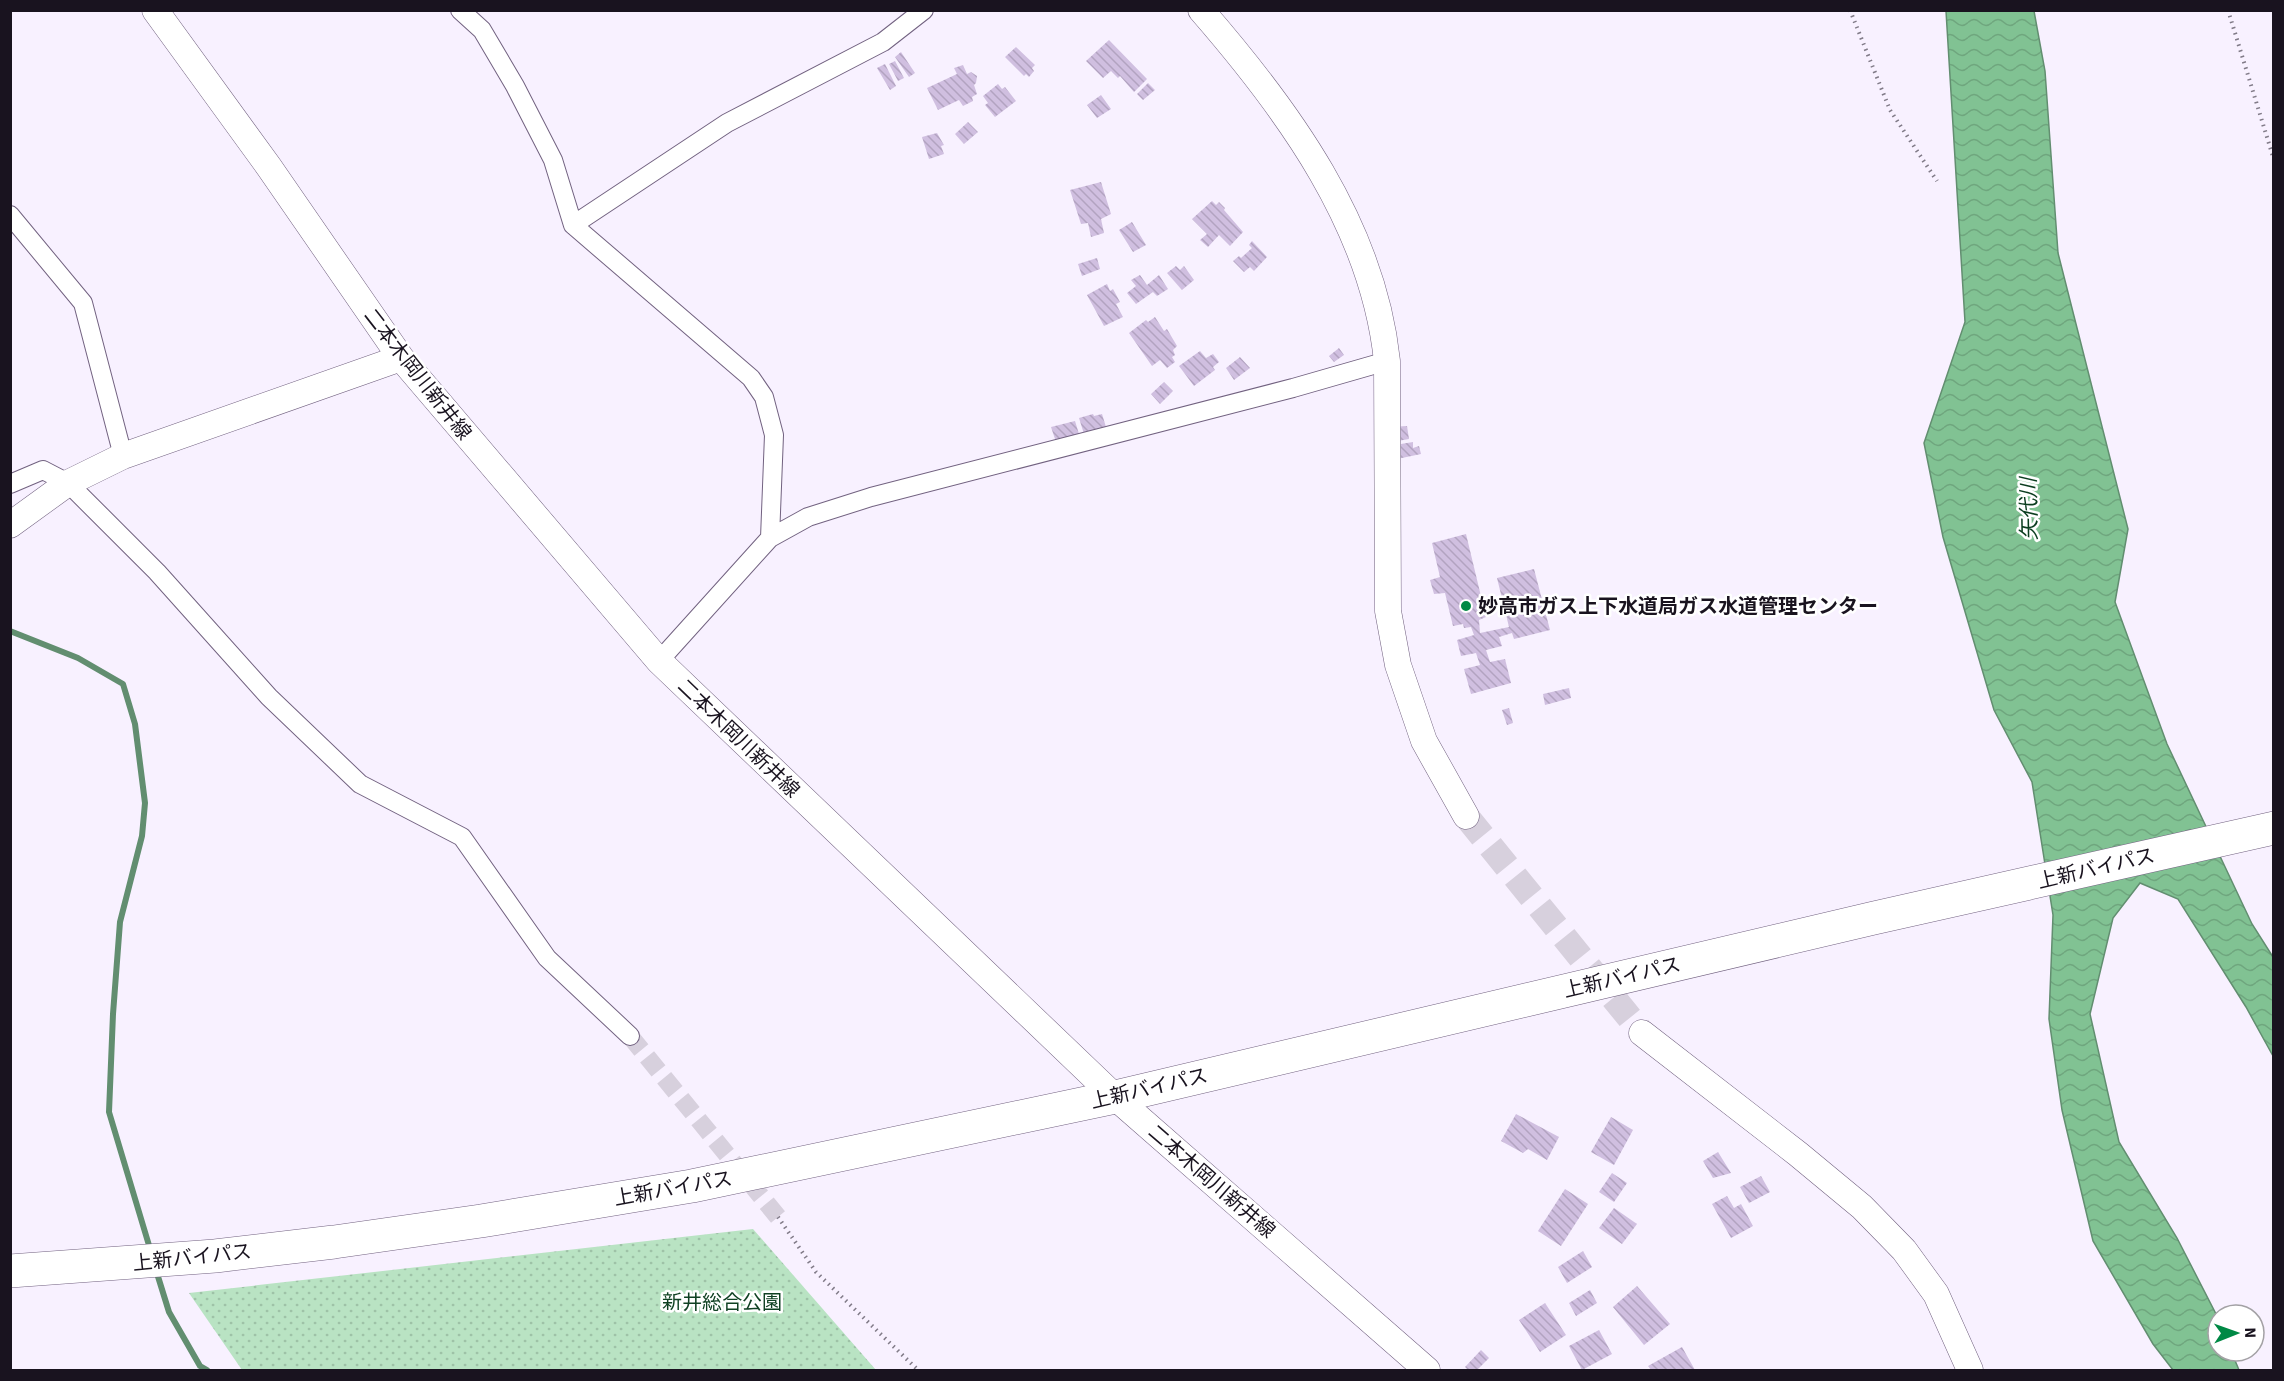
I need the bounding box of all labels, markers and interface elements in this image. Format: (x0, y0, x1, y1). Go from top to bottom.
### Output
street label: 二本木岡川新井線 (357, 303, 477, 446)
water label: 矢代川 (2013, 475, 2045, 541)
place label: 妙高市ガス上下水道局ガス水道管理センター (1478, 593, 1878, 621)
marker: 妙高市ガス上下水道局ガス水道管理センター (1459, 599, 1473, 613)
street label: 二本木岡川新井線 (671, 673, 806, 804)
street label: 上新バイパス (2035, 842, 2158, 896)
street label: 上新バイパス (1561, 951, 1684, 1005)
street label: 上新バイパス (1088, 1062, 1211, 1116)
street label: 二本木岡川新井線 (1142, 1119, 1281, 1245)
street label: 上新バイパス (612, 1165, 735, 1213)
street label: 上新バイパス (131, 1238, 253, 1278)
park label: 新井総合公園 (662, 1289, 782, 1317)
north arrow (2206, 1303, 2266, 1363)
text: N (2239, 1327, 2261, 1338)

